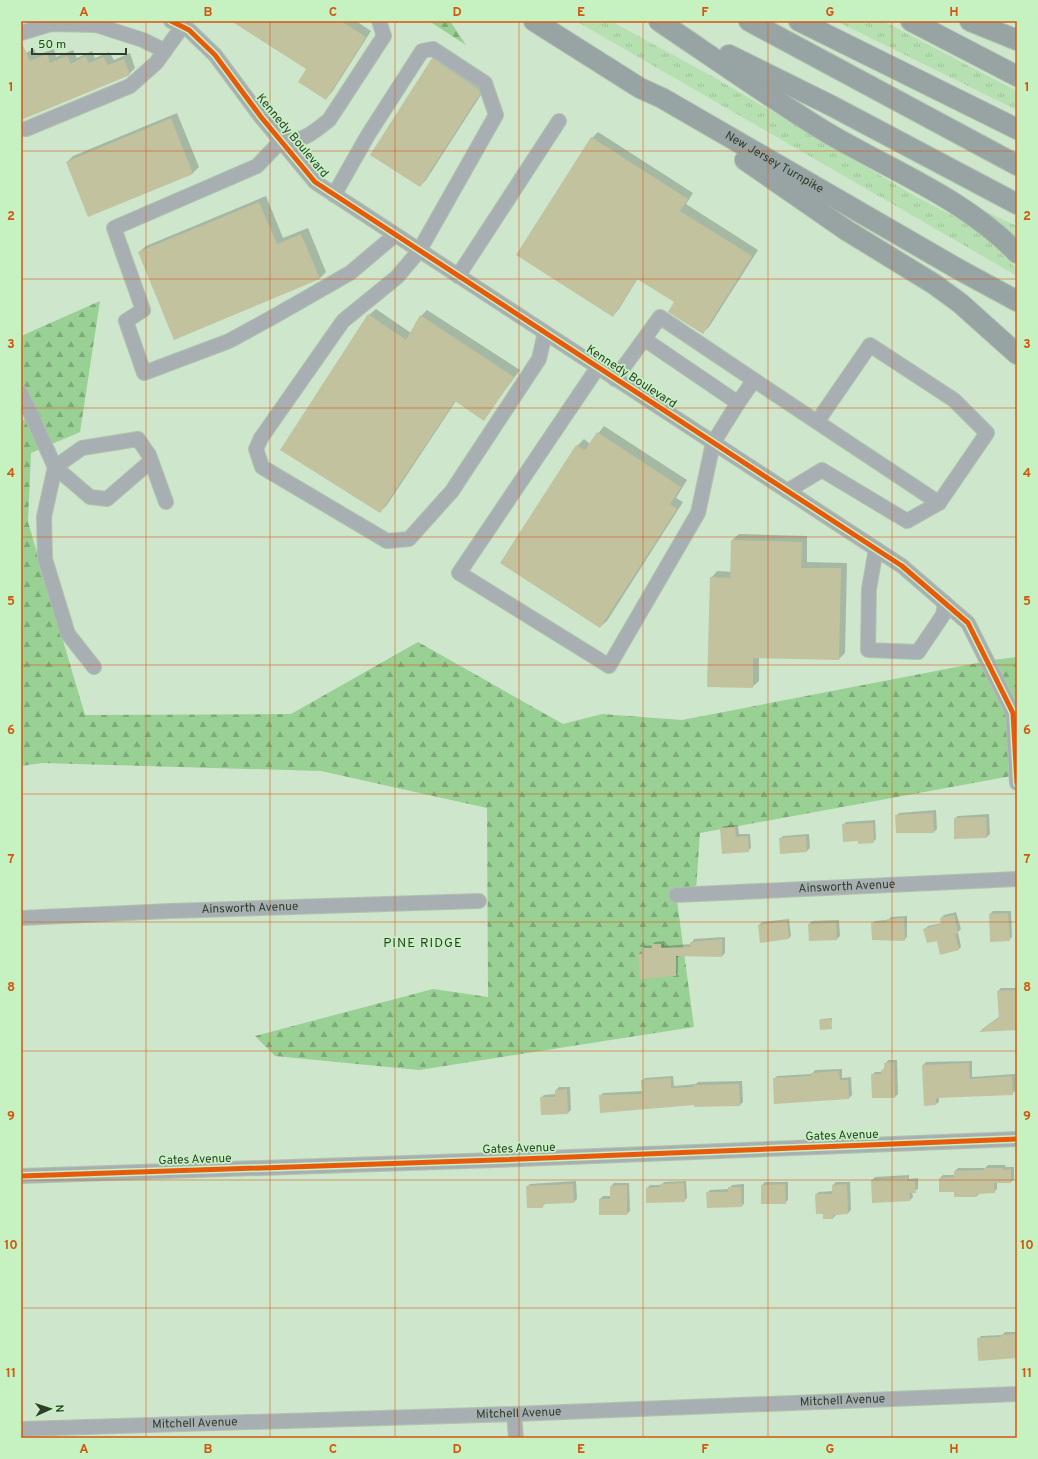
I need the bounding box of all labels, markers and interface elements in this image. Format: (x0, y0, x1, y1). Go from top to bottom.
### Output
text: A (79, 5, 89, 21)
text: B (204, 5, 213, 21)
text: C (329, 5, 337, 21)
text: D (452, 5, 462, 21)
text: E (577, 5, 585, 21)
text: F (701, 5, 709, 21)
text: G (826, 5, 835, 21)
text: H (949, 5, 959, 21)
scale bar (32, 30, 126, 56)
text: 50 m (38, 37, 66, 53)
text: 1 (8, 80, 14, 96)
text: 1 (1024, 80, 1030, 96)
street label: Kennedy Boulevard (252, 91, 332, 181)
street label: New Jersey Turnpike (722, 128, 826, 198)
text: 2 (7, 209, 15, 225)
text: 2 (1023, 209, 1031, 225)
text: 3 (7, 337, 15, 353)
text: 3 (1023, 337, 1031, 353)
street label: Kennedy Boulevard (583, 342, 679, 412)
text: 4 (7, 466, 15, 482)
text: 4 (1023, 466, 1031, 482)
text: 5 (7, 594, 15, 610)
text: 5 (1023, 594, 1031, 610)
text: 6 (7, 723, 15, 739)
text: 6 (1023, 723, 1031, 739)
text: 7 (8, 852, 15, 868)
text: 7 (1024, 852, 1031, 868)
street label: Ainsworth Avenue (798, 877, 896, 897)
street label: Ainsworth Avenue (201, 899, 299, 918)
district label: PINE RIDGE (383, 936, 463, 952)
text: 8 (7, 980, 15, 996)
text: 8 (1023, 980, 1031, 996)
text: 9 (7, 1109, 15, 1125)
text: 9 (1023, 1109, 1031, 1125)
street label: Gates Avenue (805, 1127, 879, 1145)
street label: Gates Avenue (482, 1140, 556, 1158)
street label: Gates Avenue (158, 1151, 232, 1169)
text: 10 (4, 1238, 18, 1254)
text: 10 (1020, 1238, 1034, 1254)
text: 11 (6, 1366, 16, 1382)
text: 11 (1022, 1366, 1032, 1382)
north arrow (30, 1389, 70, 1429)
street label: Mitchell Avenue (800, 1391, 885, 1411)
text: N (52, 1404, 66, 1413)
street label: Mitchell Avenue (476, 1404, 562, 1423)
street label: Mitchell Avenue (152, 1414, 238, 1433)
text: A (79, 1442, 89, 1458)
text: B (204, 1442, 213, 1458)
text: C (329, 1442, 337, 1458)
text: D (452, 1442, 462, 1458)
text: E (577, 1442, 585, 1458)
text: F (701, 1442, 709, 1458)
text: G (826, 1442, 835, 1458)
text: H (949, 1442, 959, 1458)

